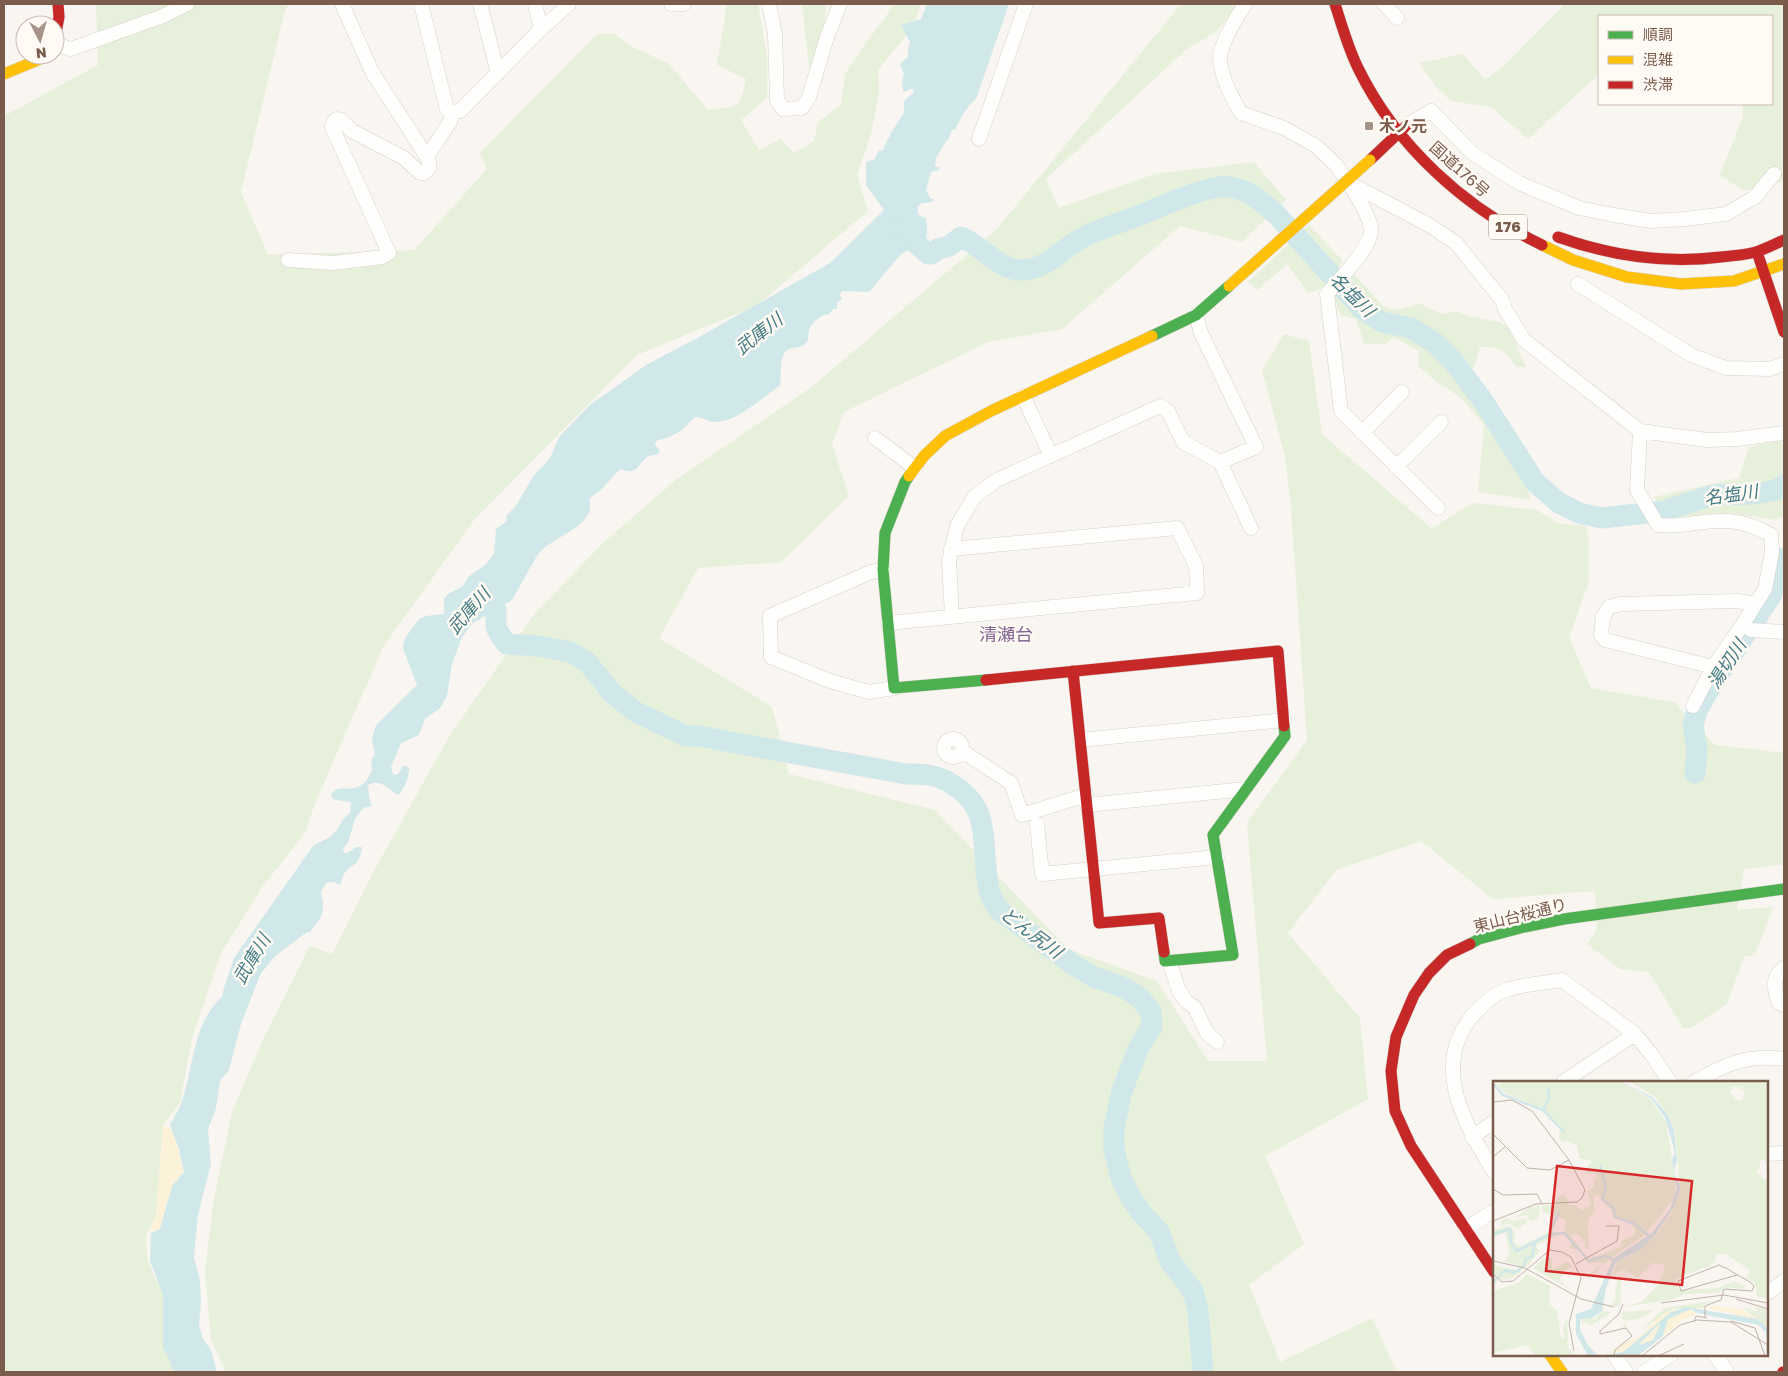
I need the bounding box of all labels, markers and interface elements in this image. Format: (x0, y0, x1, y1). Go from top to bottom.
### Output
north arrow (15, 15, 65, 65)
legend (1598, 15, 1773, 105)
text: 順調 (1643, 25, 1673, 43)
text: N (35, 44, 48, 62)
text: 混雑 (1643, 50, 1673, 68)
text: 渋滞 (1643, 75, 1673, 93)
place label: 木ノ元 (1379, 116, 1427, 136)
marker: 木ノ元 (1363, 120, 1375, 132)
street label: 国道176号 (1426, 137, 1494, 201)
road number: 176 (1489, 214, 1527, 240)
water label: 名塩川 (1326, 268, 1381, 322)
water label: 武庫川 (730, 307, 788, 359)
water label: 名塩川 (1703, 479, 1761, 509)
water label: 武庫川 (442, 581, 496, 638)
district label: 清瀬台 (979, 623, 1033, 645)
water label: 湯切川 (1702, 633, 1751, 692)
street label: 東山台桜通り (1471, 894, 1569, 936)
water label: どん尻川 (996, 902, 1069, 964)
water label: 武庫川 (228, 928, 276, 987)
inset map (1493, 1081, 1768, 1356)

